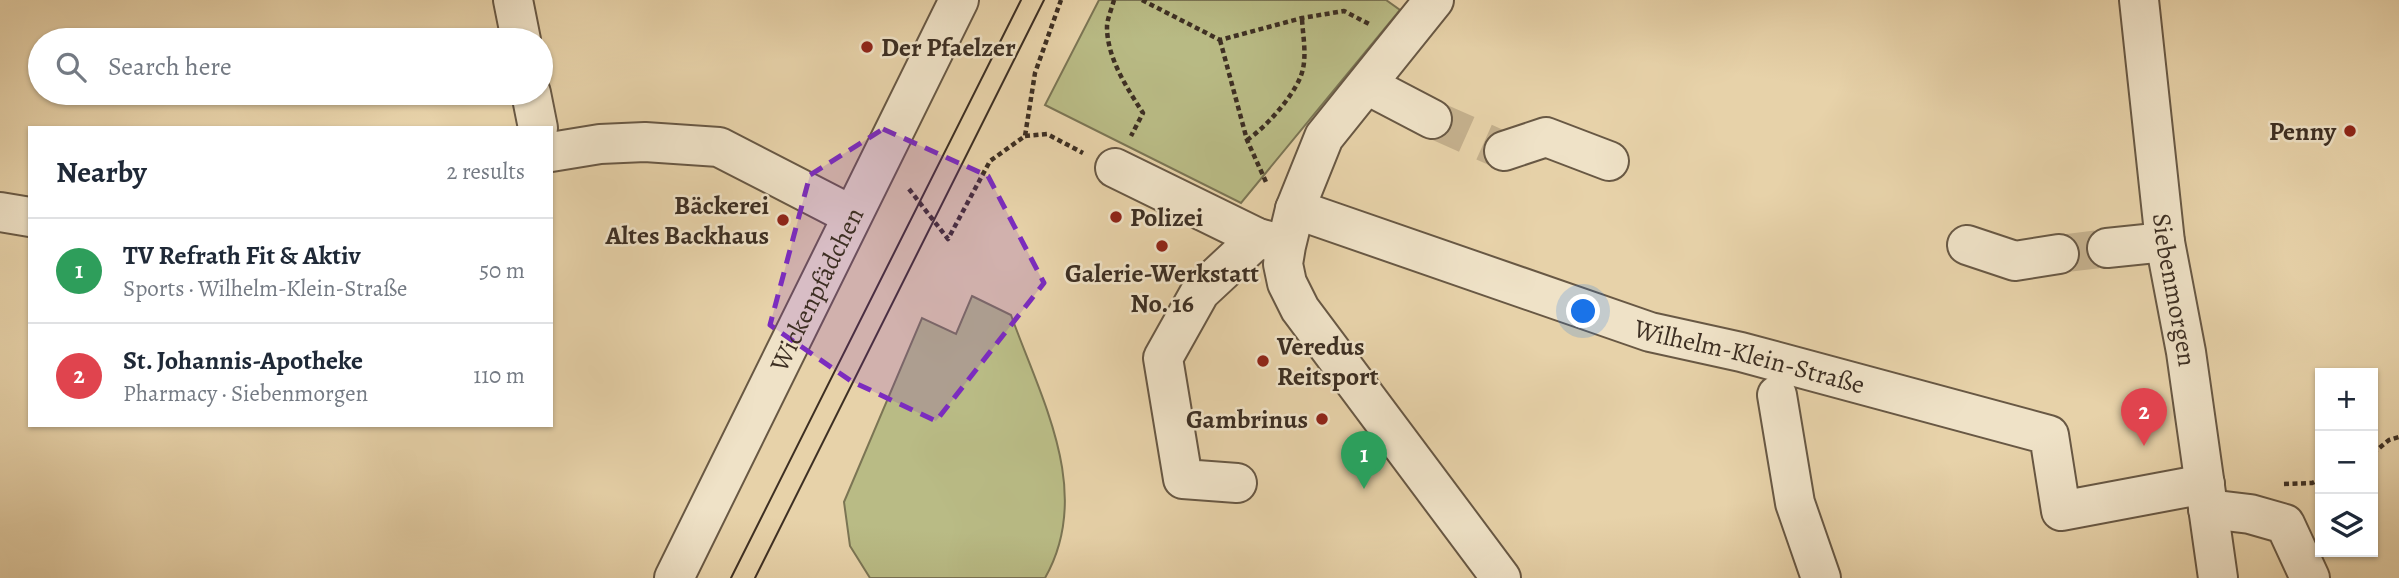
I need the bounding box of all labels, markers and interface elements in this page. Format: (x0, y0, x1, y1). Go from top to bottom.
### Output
search box (28, 28, 553, 105)
place label: Der Pfaelzer (881, 30, 1016, 65)
marker: Der Pfaelzer (859, 39, 875, 55)
icon: search (52, 48, 90, 86)
text: Search here (108, 49, 232, 84)
place label: Penny (2269, 114, 2337, 149)
marker: Penny (2342, 123, 2358, 139)
text: Nearby (56, 152, 147, 192)
text: 2 results (447, 156, 525, 187)
place label: Bäckerei Altes Backhaus (604, 188, 769, 253)
place label: Polizei (1130, 200, 1203, 235)
street label: Wickenpfädchen (761, 201, 872, 378)
marker: Polizei (1108, 209, 1124, 225)
street label: Siebenmorgen (2145, 211, 2205, 369)
marker: Bäckerei Altes Backhaus (775, 212, 791, 228)
text: TV Refrath Fit & Aktiv (123, 238, 361, 273)
marker: Galerie-Werkstatt No. 16 (1154, 238, 1170, 254)
text: 1 (75, 255, 83, 286)
text: 50 m (479, 255, 525, 286)
place label: Galerie-Werkstatt No. 16 (1065, 256, 1259, 321)
text: Sports · Wilhelm-Klein-Straße (123, 273, 407, 304)
your location (1566, 294, 1600, 328)
street label: Wilhelm-Klein-Straße (1628, 310, 1869, 402)
place label: Veredus Reitsport (1276, 329, 1379, 394)
text: St. Johannis-Apotheke (123, 343, 363, 378)
marker: Veredus Reitsport (1255, 353, 1271, 369)
text: 2 (73, 360, 85, 391)
text: 110 m (473, 360, 525, 391)
map controls (2315, 368, 2378, 557)
button: + (2315, 368, 2378, 431)
text: Pharmacy · Siebenmorgen (123, 378, 368, 409)
pin: 2 (2121, 388, 2167, 446)
place label: Gambrinus (1186, 402, 1308, 437)
marker: Gambrinus (1314, 411, 1330, 427)
pin: 1 (1341, 431, 1387, 489)
button: − (2315, 431, 2378, 494)
button: layers (2315, 494, 2378, 557)

